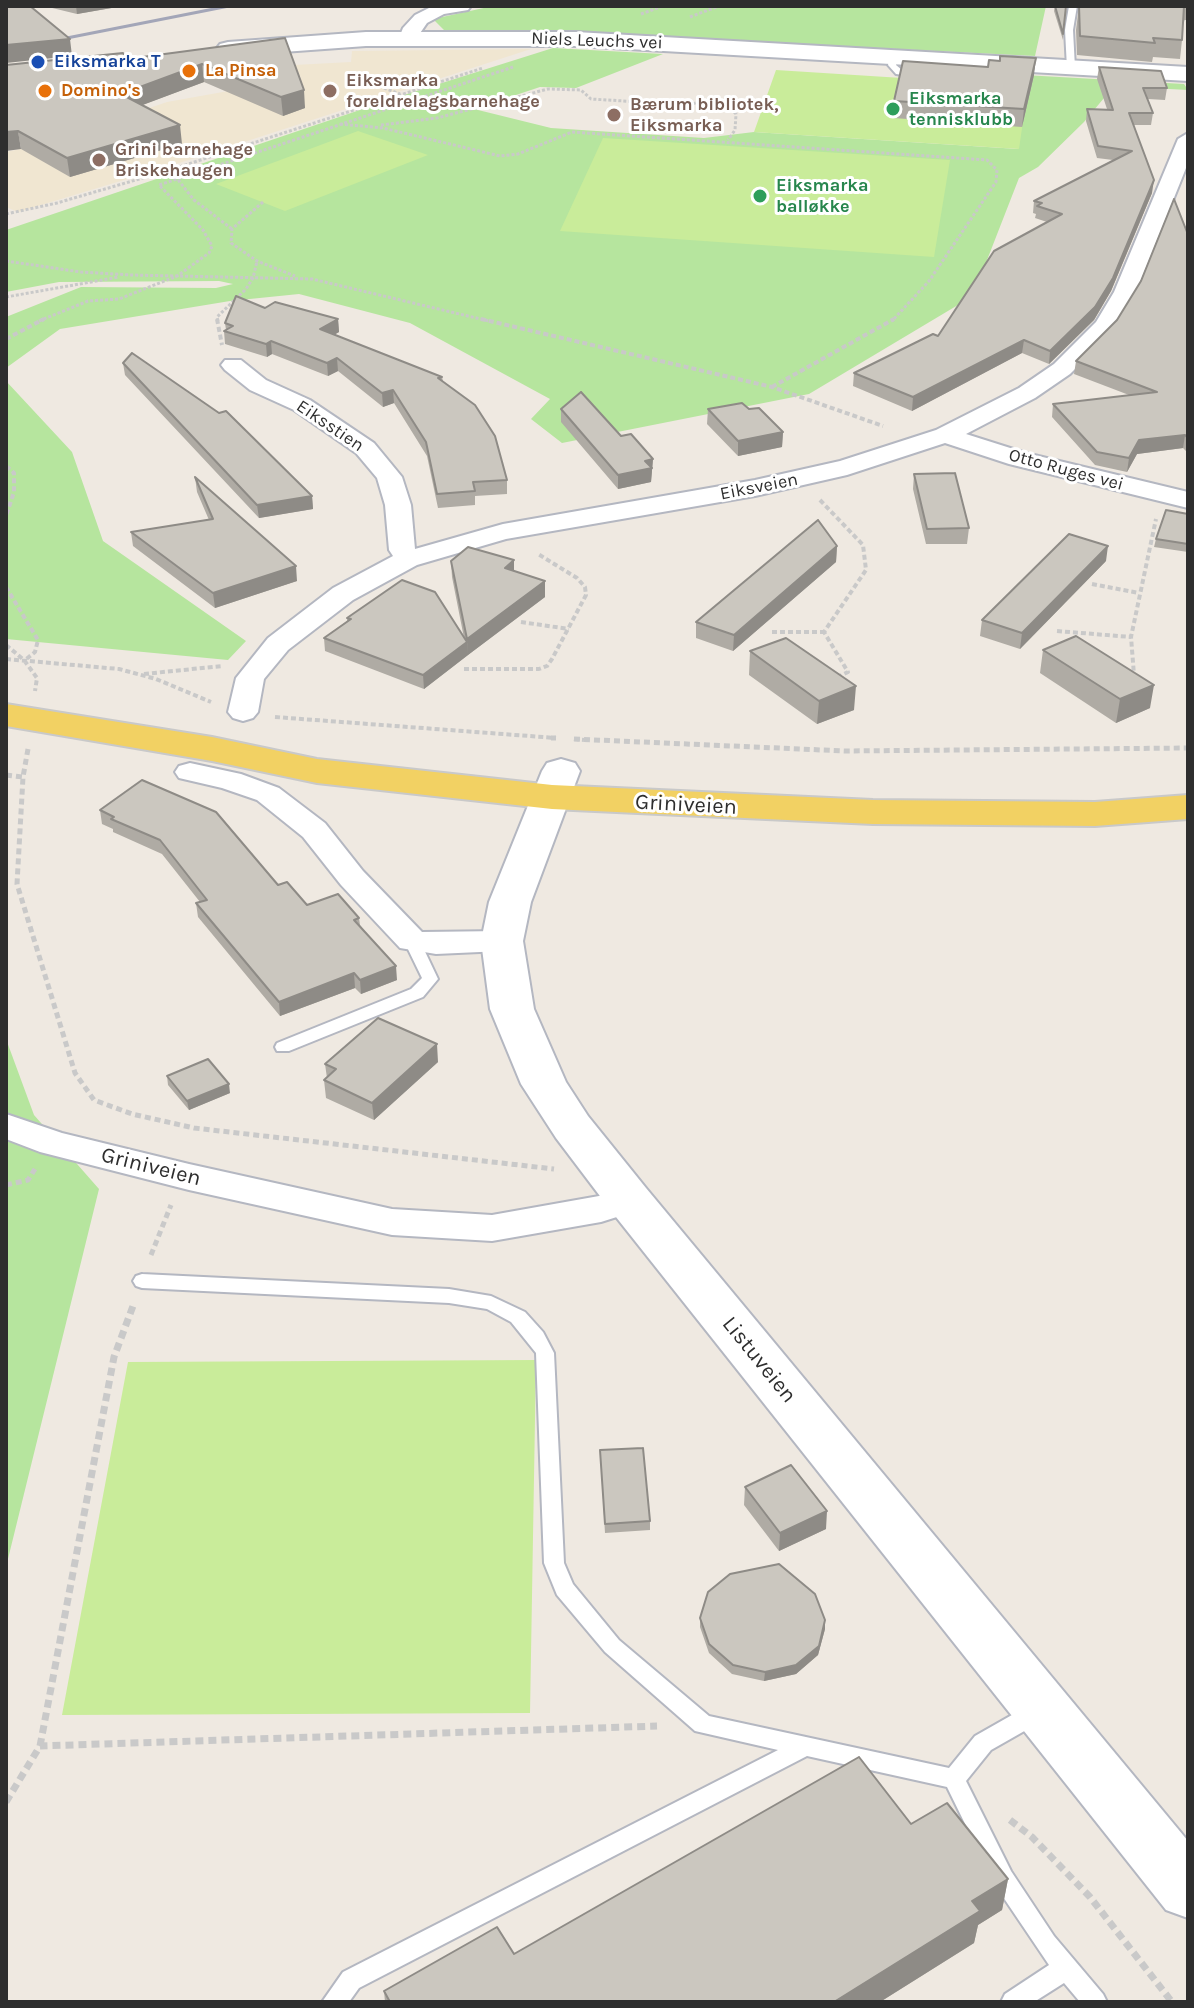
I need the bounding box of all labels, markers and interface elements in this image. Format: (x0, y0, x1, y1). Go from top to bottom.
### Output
street label: Niels Leuchs vei (531, 28, 663, 54)
place label: Eiksmarka T (54, 51, 161, 73)
marker: Eiksmarka T (29, 53, 47, 71)
place label: La Pinsa (205, 60, 277, 82)
marker: La Pinsa (180, 62, 198, 80)
place label: Eiksmarka foreldrelagsbarnehage (346, 70, 540, 112)
place label: Domino's (61, 80, 141, 102)
marker: Domino's (36, 82, 54, 100)
marker: Eiksmarka foreldrelagsbarnehage (321, 82, 339, 100)
place label: Eiksmarka tennisklubb (909, 88, 1013, 130)
place label: Bærum bibliotek, Eiksmarka (630, 94, 779, 136)
marker: Eiksmarka tennisklubb (884, 100, 902, 118)
marker: Bærum bibliotek, Eiksmarka (605, 106, 623, 124)
place label: Grini barnehage Briskehaugen (115, 139, 253, 182)
marker: Grini barnehage Briskehaugen (90, 151, 108, 169)
place label: Eiksmarka balløkke (776, 175, 868, 218)
marker: Eiksmarka balløkke (751, 187, 769, 205)
street label: Eiksstien (292, 396, 368, 456)
street label: Otto Ruges vei (1006, 444, 1126, 496)
street label: Eiksveien (718, 469, 800, 505)
street label: Griniveien (634, 789, 738, 821)
street label: Griniveien (98, 1142, 204, 1192)
street label: Listuveien (716, 1311, 802, 1409)

